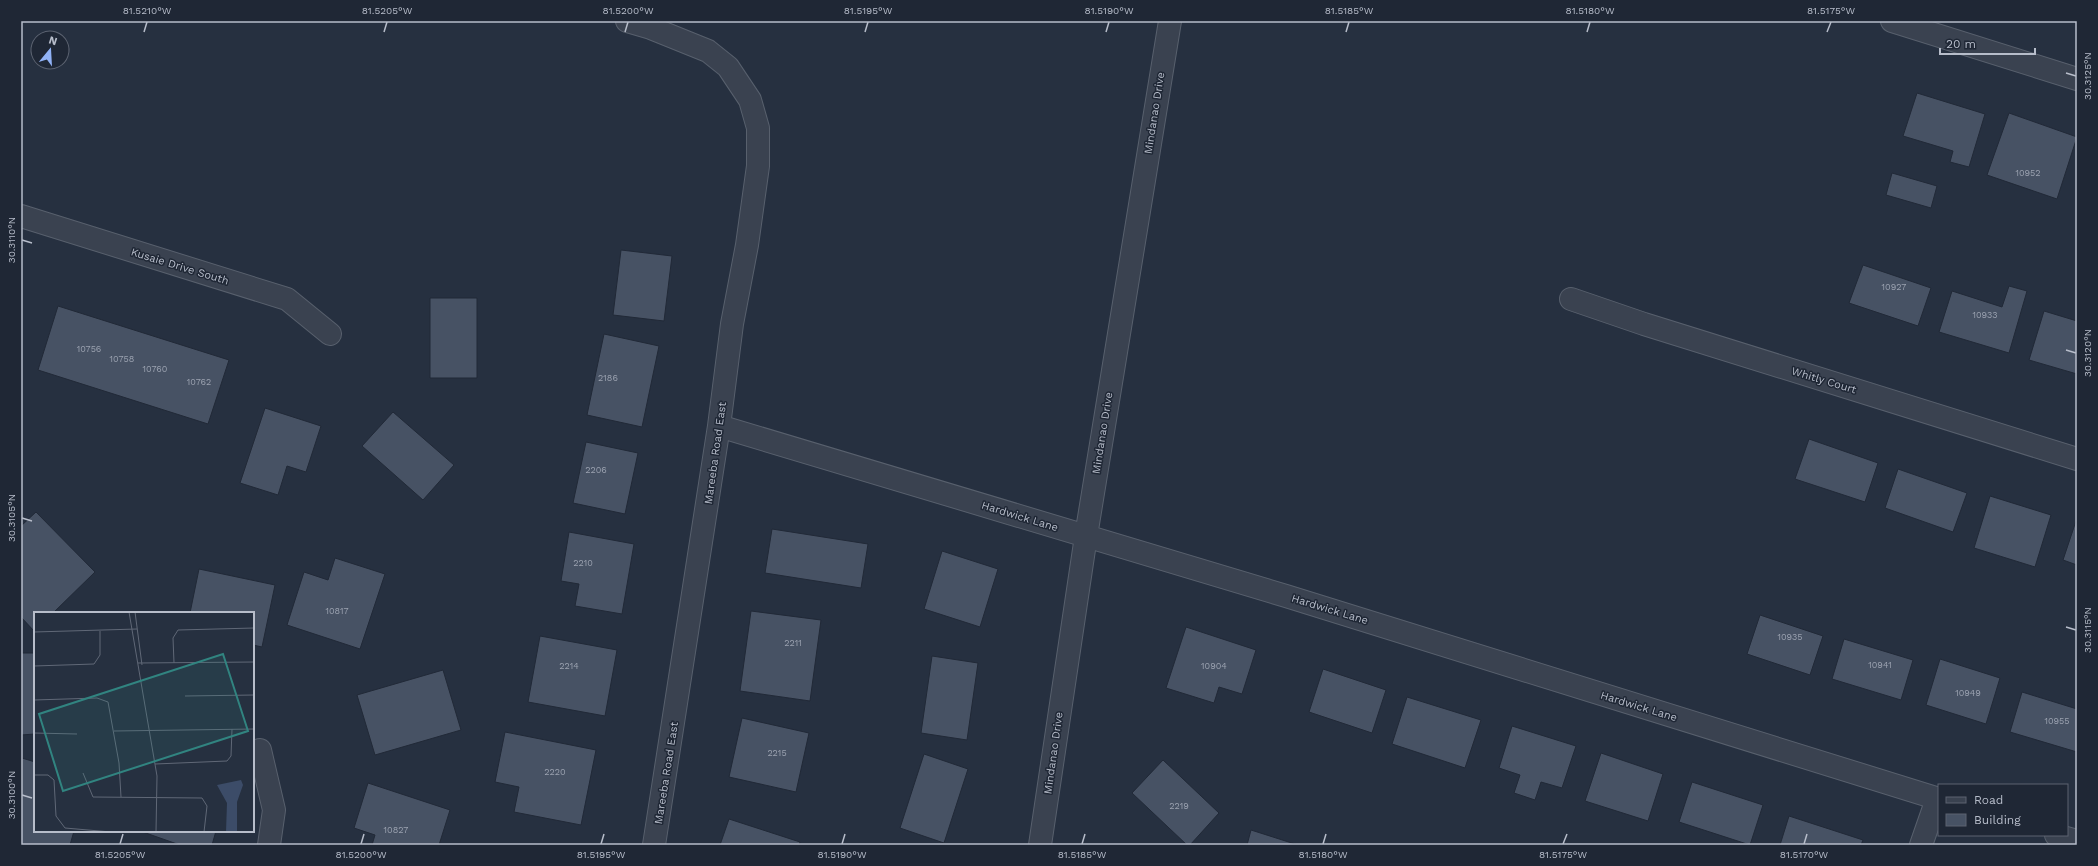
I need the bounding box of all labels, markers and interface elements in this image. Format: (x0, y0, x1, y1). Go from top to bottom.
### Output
text: 81.5210°W (123, 5, 172, 16)
text: 81.5205°W (362, 5, 413, 16)
text: 81.5200°W (602, 5, 654, 16)
text: 81.5195°W (844, 5, 893, 16)
text: 81.5190°W (1084, 5, 1134, 16)
text: 81.5185°W (1325, 5, 1374, 16)
text: 81.5180°W (1565, 5, 1615, 16)
text: 81.5175°W (1807, 5, 1855, 16)
north arrow (30, 30, 70, 70)
scale bar (1940, 30, 2035, 56)
text: N (47, 34, 59, 48)
text: 20 m (1946, 37, 1976, 51)
text: 30.3125°N (2082, 52, 2093, 100)
street label: Mindanao Drive (1142, 71, 1167, 155)
house number: 10952 (2015, 168, 2041, 178)
text: 30.3110°N (6, 217, 17, 263)
street label: Kusaie Drive South (129, 245, 230, 288)
house number: 10927 (1882, 282, 1906, 292)
house number: 10933 (1973, 310, 1997, 320)
text: 30.3120°N (2082, 329, 2093, 377)
house number: 10756 (77, 344, 101, 354)
house number: 10758 (110, 354, 134, 364)
house number: 10760 (143, 364, 168, 374)
street label: Whitly Court (1790, 364, 1858, 397)
house number: 2186 (598, 373, 618, 383)
house number: 10762 (187, 377, 211, 387)
street label: Mindanao Drive (1090, 391, 1115, 475)
street label: Mareeba Road East (702, 401, 729, 505)
house number: 2206 (585, 465, 607, 475)
text: 30.3105°N (6, 494, 17, 542)
street label: Hardwick Lane (980, 499, 1060, 534)
house number: 2210 (573, 558, 593, 568)
street label: Hardwick Lane (1290, 592, 1370, 627)
house number: 10817 (325, 606, 349, 616)
text: 30.3115°N (2082, 607, 2093, 653)
inset map (34, 612, 254, 832)
house number: 10935 (1778, 632, 1802, 642)
house number: 2211 (784, 638, 802, 648)
house number: 10941 (1868, 660, 1892, 670)
house number: 2214 (559, 661, 579, 671)
house number: 10904 (1201, 661, 1227, 671)
house number: 10949 (1955, 688, 1981, 698)
street label: Hardwick Lane (1599, 689, 1679, 724)
street label: Mindanao Drive (1041, 711, 1066, 795)
house number: 10955 (2044, 716, 2070, 726)
street label: Mareeba Road East (652, 721, 681, 825)
house number: 2215 (767, 748, 787, 758)
house number: 2220 (544, 767, 566, 777)
text: 30.3100°N (6, 771, 17, 819)
legend (1938, 784, 2068, 836)
text: Road (1974, 793, 2003, 807)
house number: 2219 (1169, 801, 1189, 811)
text: Building (1974, 813, 2021, 827)
house number: 10827 (384, 825, 408, 835)
text: 81.5205°W (95, 849, 146, 860)
text: 81.5200°W (335, 849, 387, 860)
text: 81.5195°W (577, 849, 626, 860)
text: 81.5190°W (817, 849, 867, 860)
text: 81.5185°W (1058, 849, 1107, 860)
text: 81.5180°W (1298, 849, 1348, 860)
text: 81.5175°W (1539, 849, 1587, 860)
text: 81.5170°W (1780, 849, 1829, 860)

